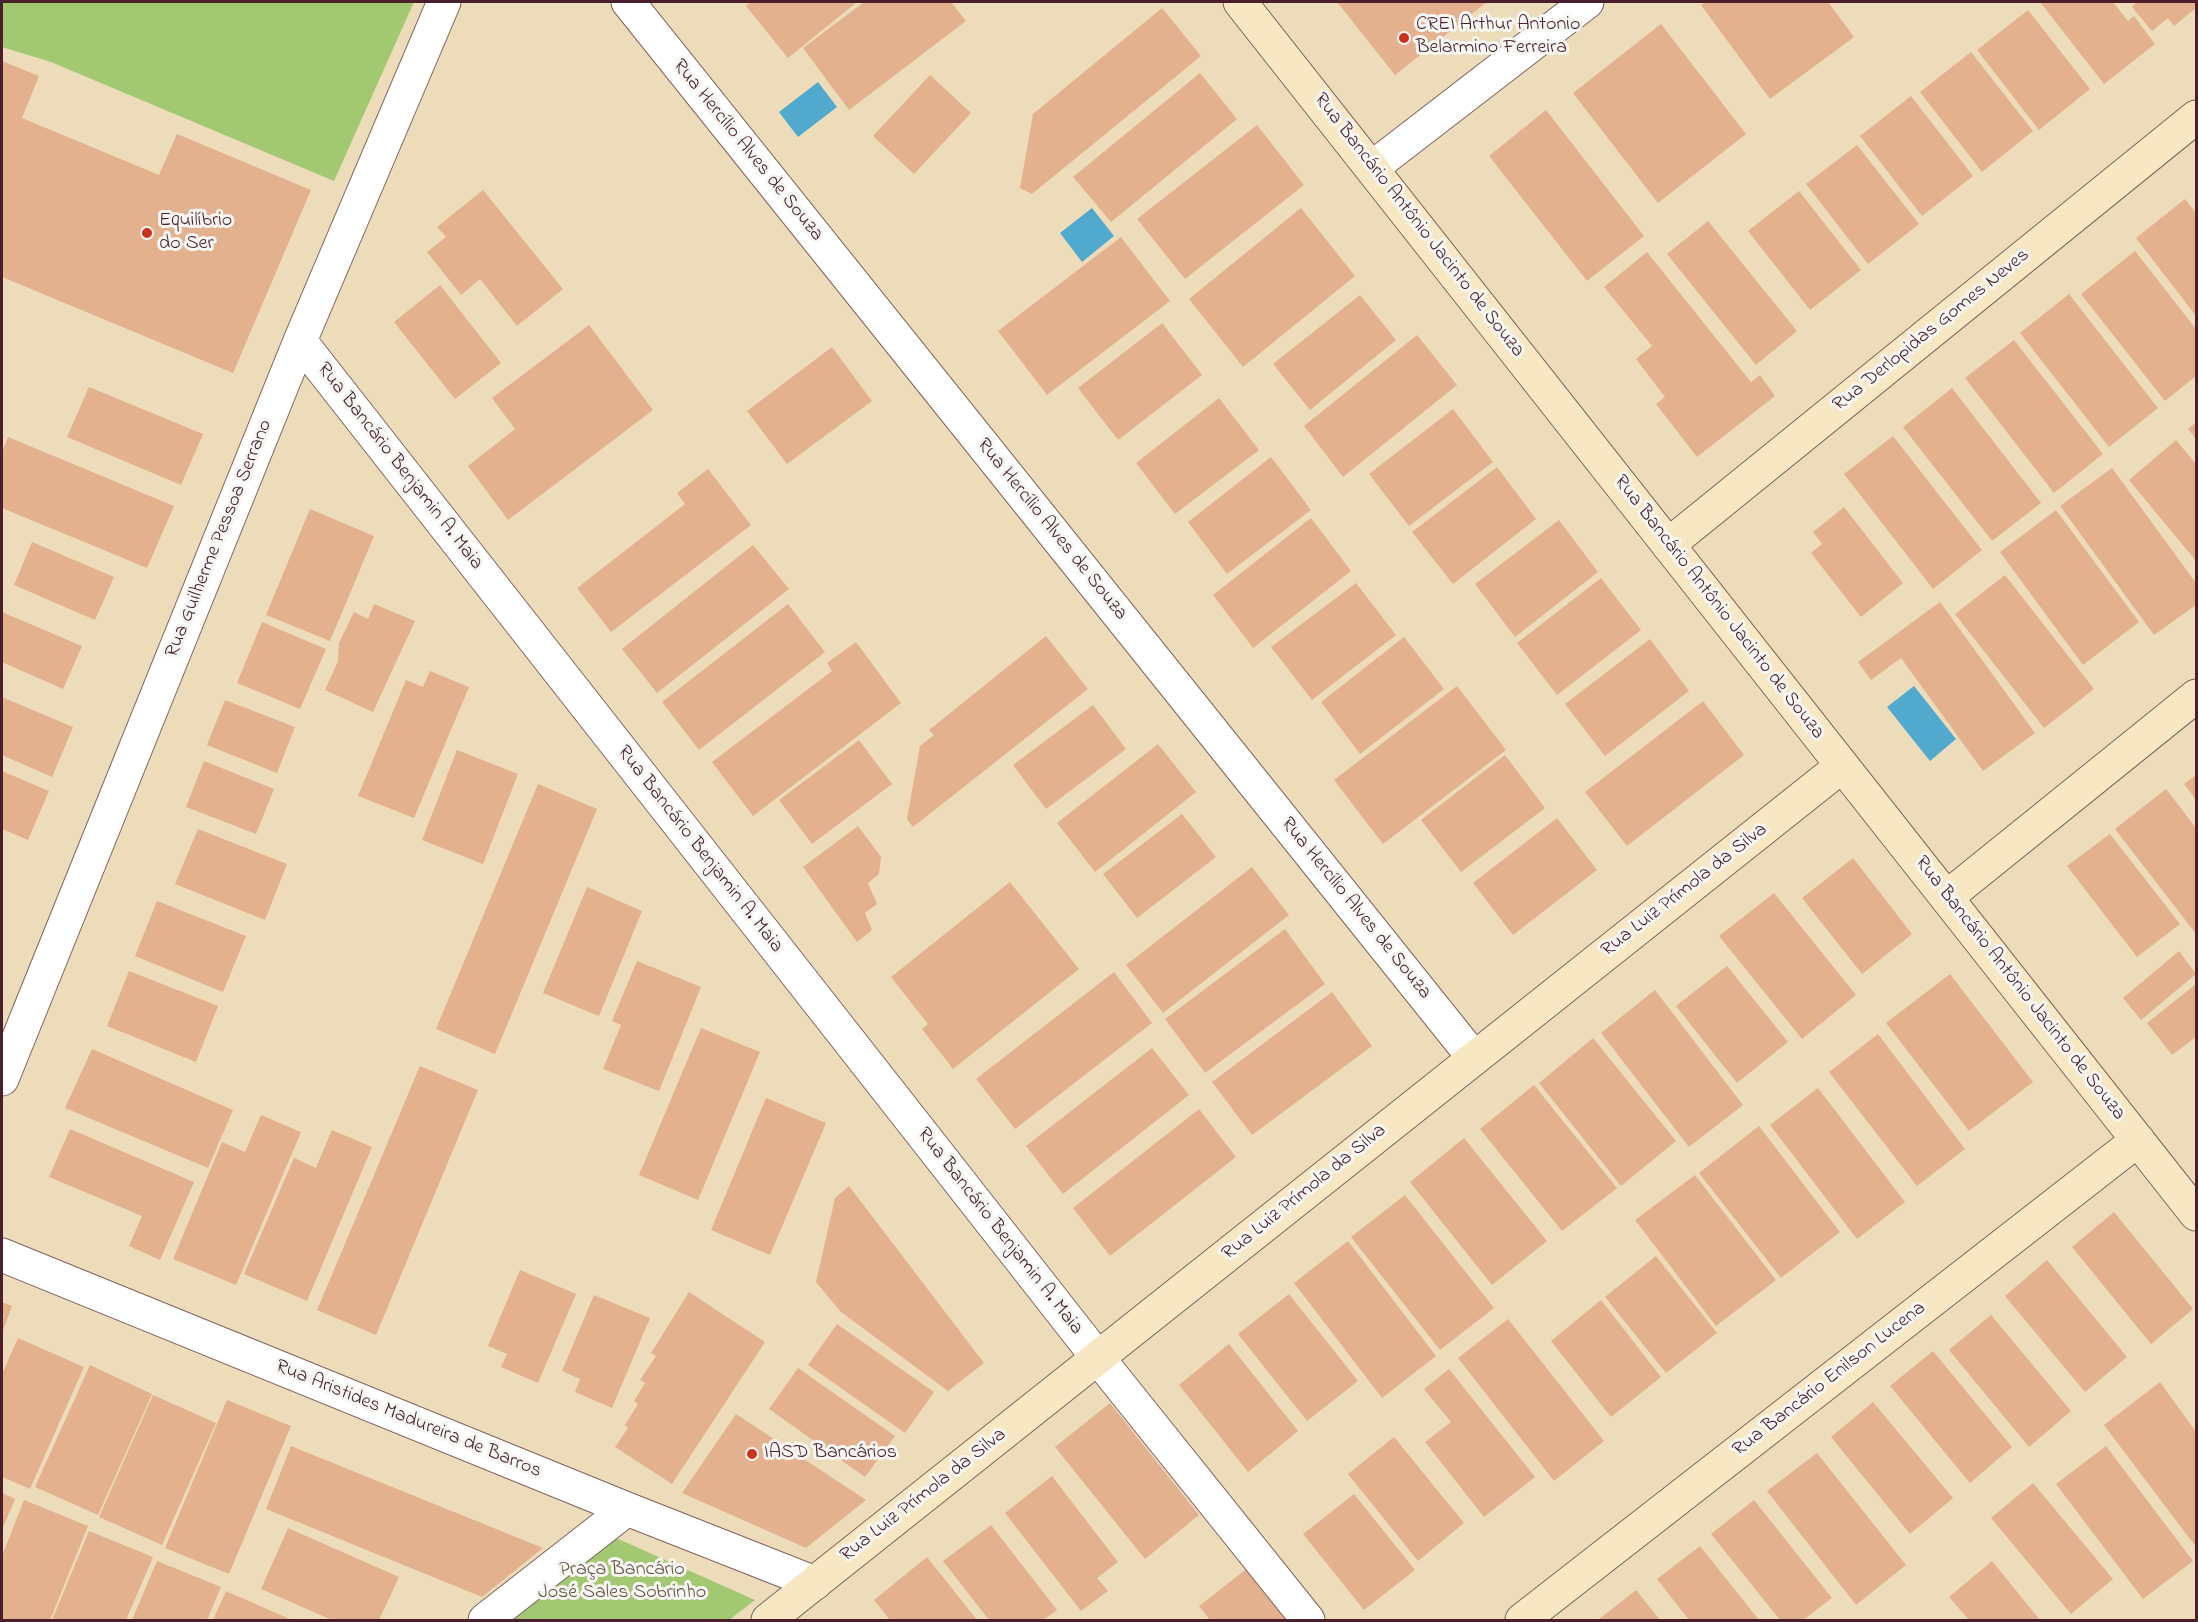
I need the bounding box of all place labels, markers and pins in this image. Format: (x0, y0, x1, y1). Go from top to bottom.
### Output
place label: CREI Arthur Antonio Belarmino Ferreira (1416, 14, 1580, 61)
marker: CREI Arthur Antonio Belarmino Ferreira (1397, 31, 1411, 45)
place label: Equilíbrio do Ser (159, 210, 232, 257)
marker: Equilíbrio do Ser (140, 226, 154, 240)
place label: IASD Bancários (764, 1442, 897, 1466)
marker: IASD Bancários (745, 1447, 759, 1461)

